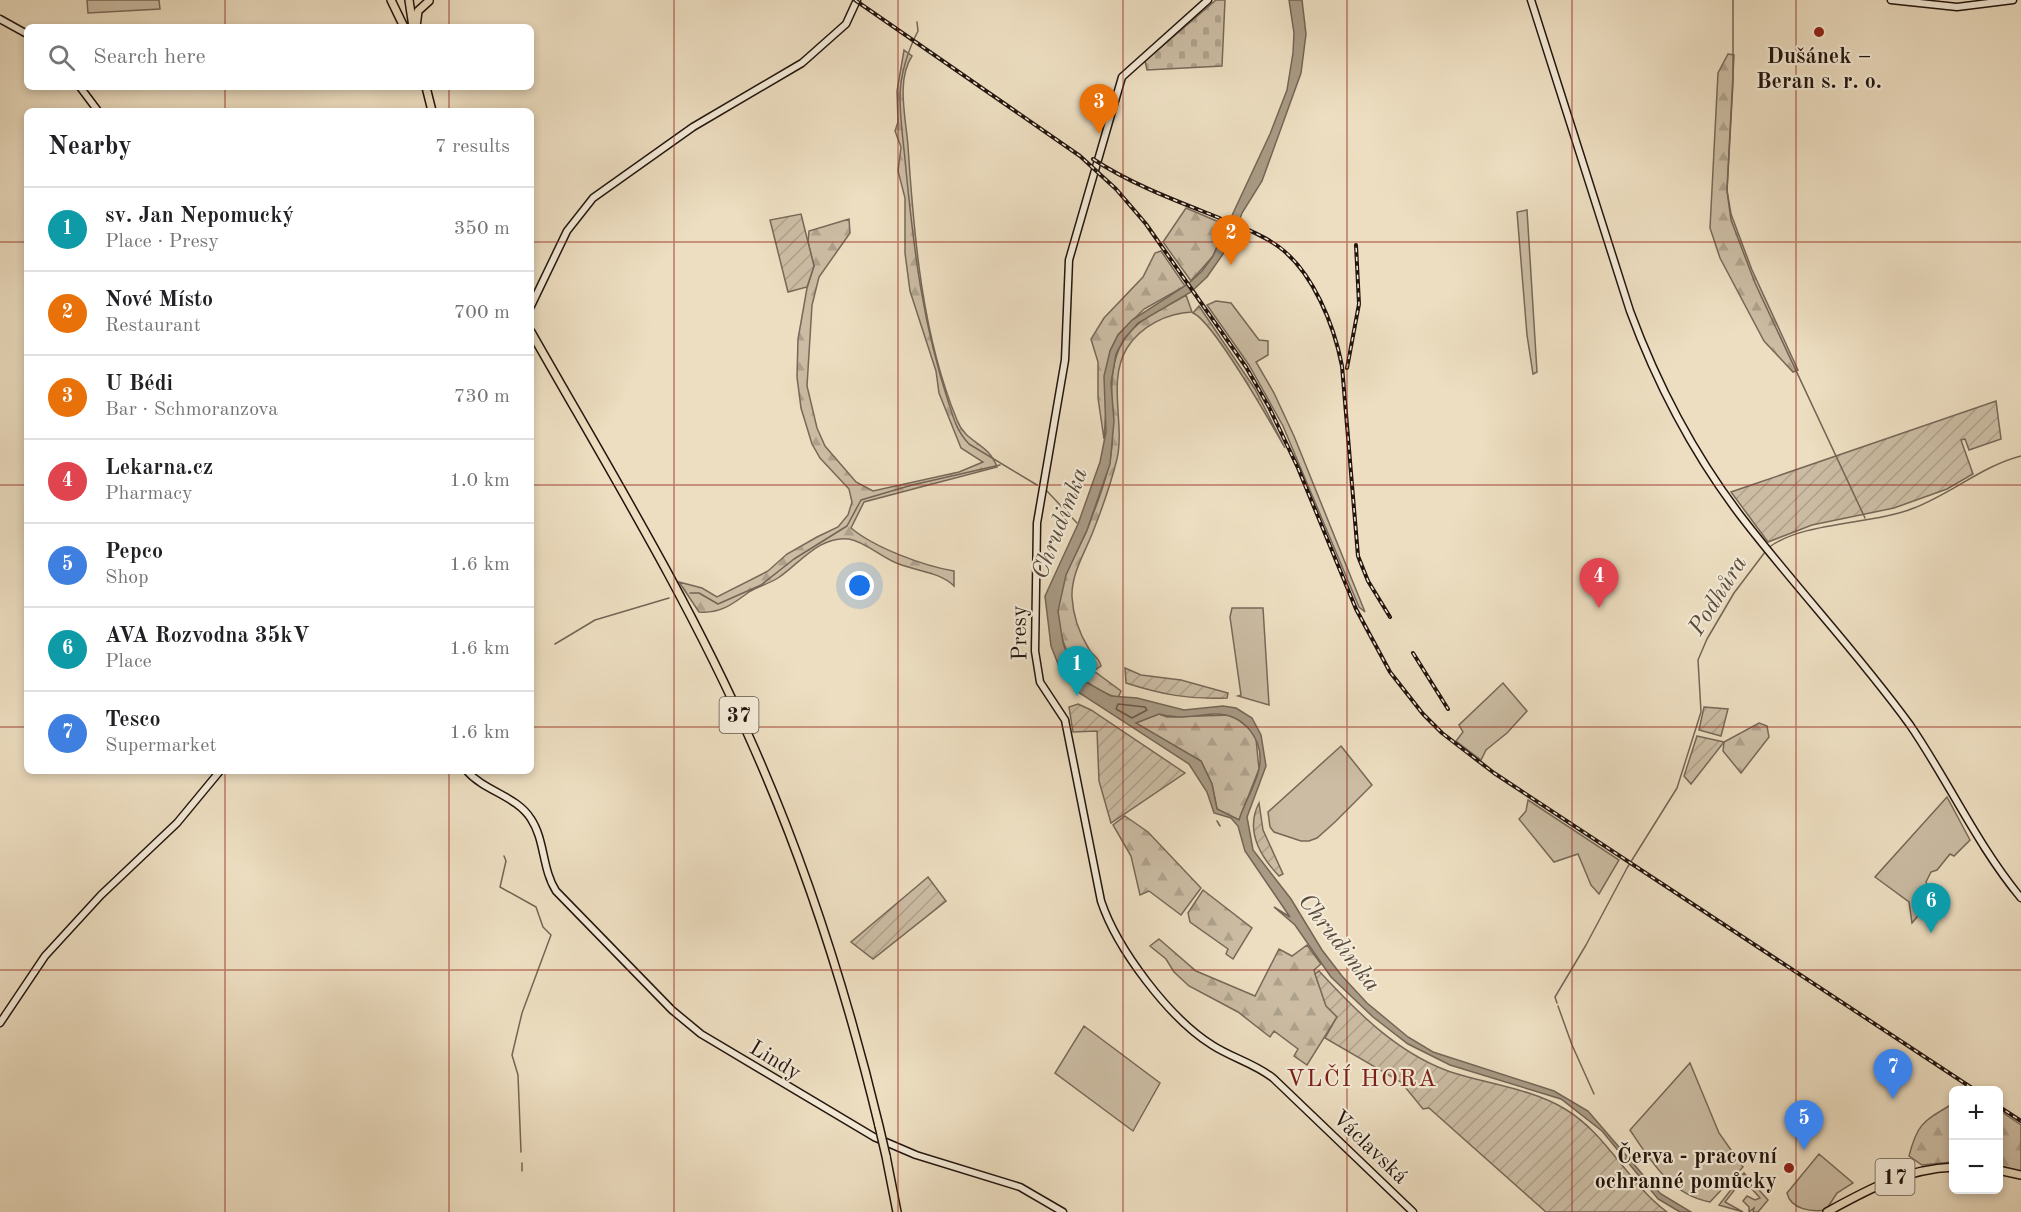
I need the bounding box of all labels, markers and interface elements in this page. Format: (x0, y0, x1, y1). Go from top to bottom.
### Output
search box (24, 24, 534, 90)
marker: Dušánek – Beran s. r. o. (1812, 25, 1826, 39)
icon: search (45, 41, 78, 74)
text: Search here (93, 46, 206, 68)
place label: Dušánek – Beran s. r. o. (1756, 46, 1882, 93)
pin: 3 (1080, 84, 1118, 134)
text: Nearby (48, 134, 132, 160)
text: 7 results (435, 137, 510, 157)
text: sv. Jan Nepomucký (105, 205, 294, 227)
pin: 2 (1212, 216, 1250, 265)
text: 1 (62, 219, 73, 239)
text: 350 m (454, 219, 510, 239)
text: Place · Presy (105, 232, 219, 252)
text: Nové Místo (105, 289, 213, 311)
text: 2 (62, 303, 73, 323)
text: 700 m (454, 303, 510, 323)
text: Restaurant (105, 316, 201, 336)
text: U Bédi (105, 373, 173, 395)
text: 3 (62, 387, 73, 407)
text: 730 m (454, 387, 510, 407)
text: Bar · Schmoranzova (105, 400, 278, 420)
text: Lekarna.cz (105, 457, 213, 479)
water label: Chrudimka (1029, 465, 1093, 583)
text: 4 (62, 471, 73, 491)
text: 1.0 km (449, 471, 510, 491)
text: Pharmacy (105, 484, 193, 504)
text: Pepco (105, 541, 163, 563)
water label: Podhůra (1684, 552, 1752, 641)
text: 5 (62, 555, 73, 575)
text: 1.6 km (449, 555, 510, 575)
pin: 4 (1580, 558, 1618, 608)
text: Shop (105, 568, 149, 588)
your location (845, 571, 874, 600)
street label: Presy (1009, 605, 1031, 661)
text: AVA Rozvodna 35kV (105, 625, 310, 647)
text: 6 (62, 639, 73, 659)
text: 1.6 km (449, 639, 510, 659)
pin: 1 (1058, 646, 1096, 696)
text: Place (105, 652, 152, 672)
road number: 37 (720, 697, 758, 733)
text: Tesco (105, 709, 161, 731)
text: 7 (62, 723, 73, 743)
text: 1.6 km (449, 723, 510, 743)
text: Supermarket (105, 736, 216, 756)
pin: 6 (1912, 884, 1950, 933)
water label: Chrudimka (1293, 890, 1384, 997)
street label: Lindy (745, 1037, 805, 1085)
pin: 7 (1874, 1050, 1912, 1099)
district label: VLČÍ HORA (1286, 1063, 1438, 1092)
map controls (1949, 1086, 2003, 1194)
button: + (1949, 1086, 2003, 1140)
pin: 5 (1784, 1100, 1824, 1150)
street label: Václavská (1328, 1106, 1412, 1189)
button: − (1949, 1140, 2003, 1194)
place label: Červa - pracovní ochranné pomůcky (1595, 1141, 1777, 1193)
road number: 17 (1876, 1159, 1914, 1195)
marker: Červa - pracovní ochranné pomůcky (1782, 1161, 1796, 1175)

